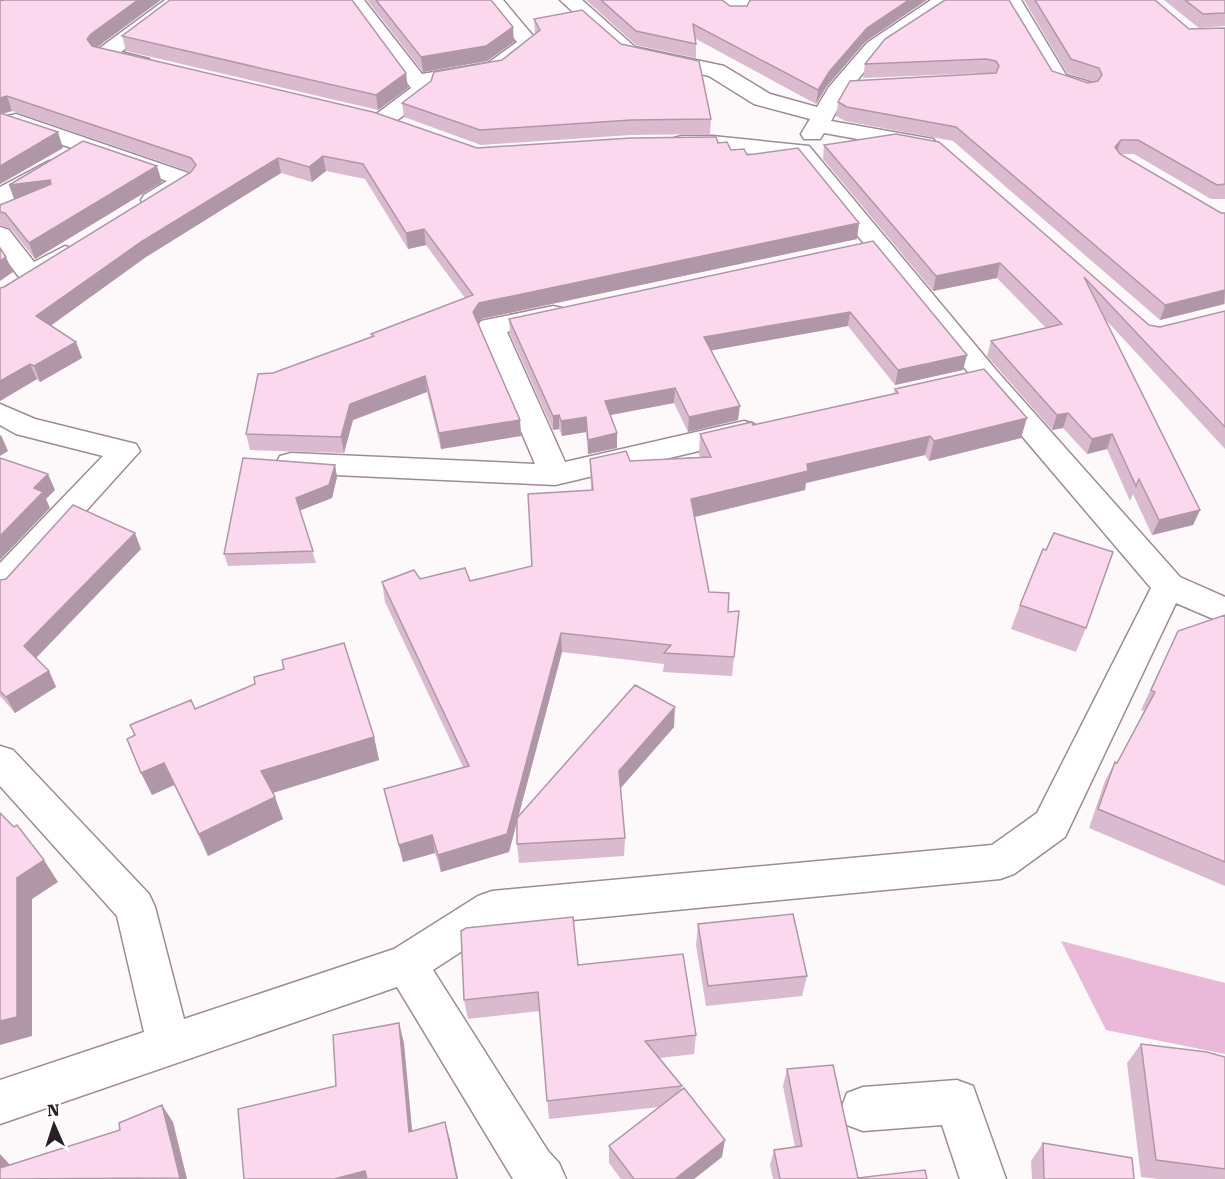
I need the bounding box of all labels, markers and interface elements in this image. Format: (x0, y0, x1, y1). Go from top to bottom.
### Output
north arrow (24, 1095, 84, 1155)
text: N (47, 1101, 60, 1120)

